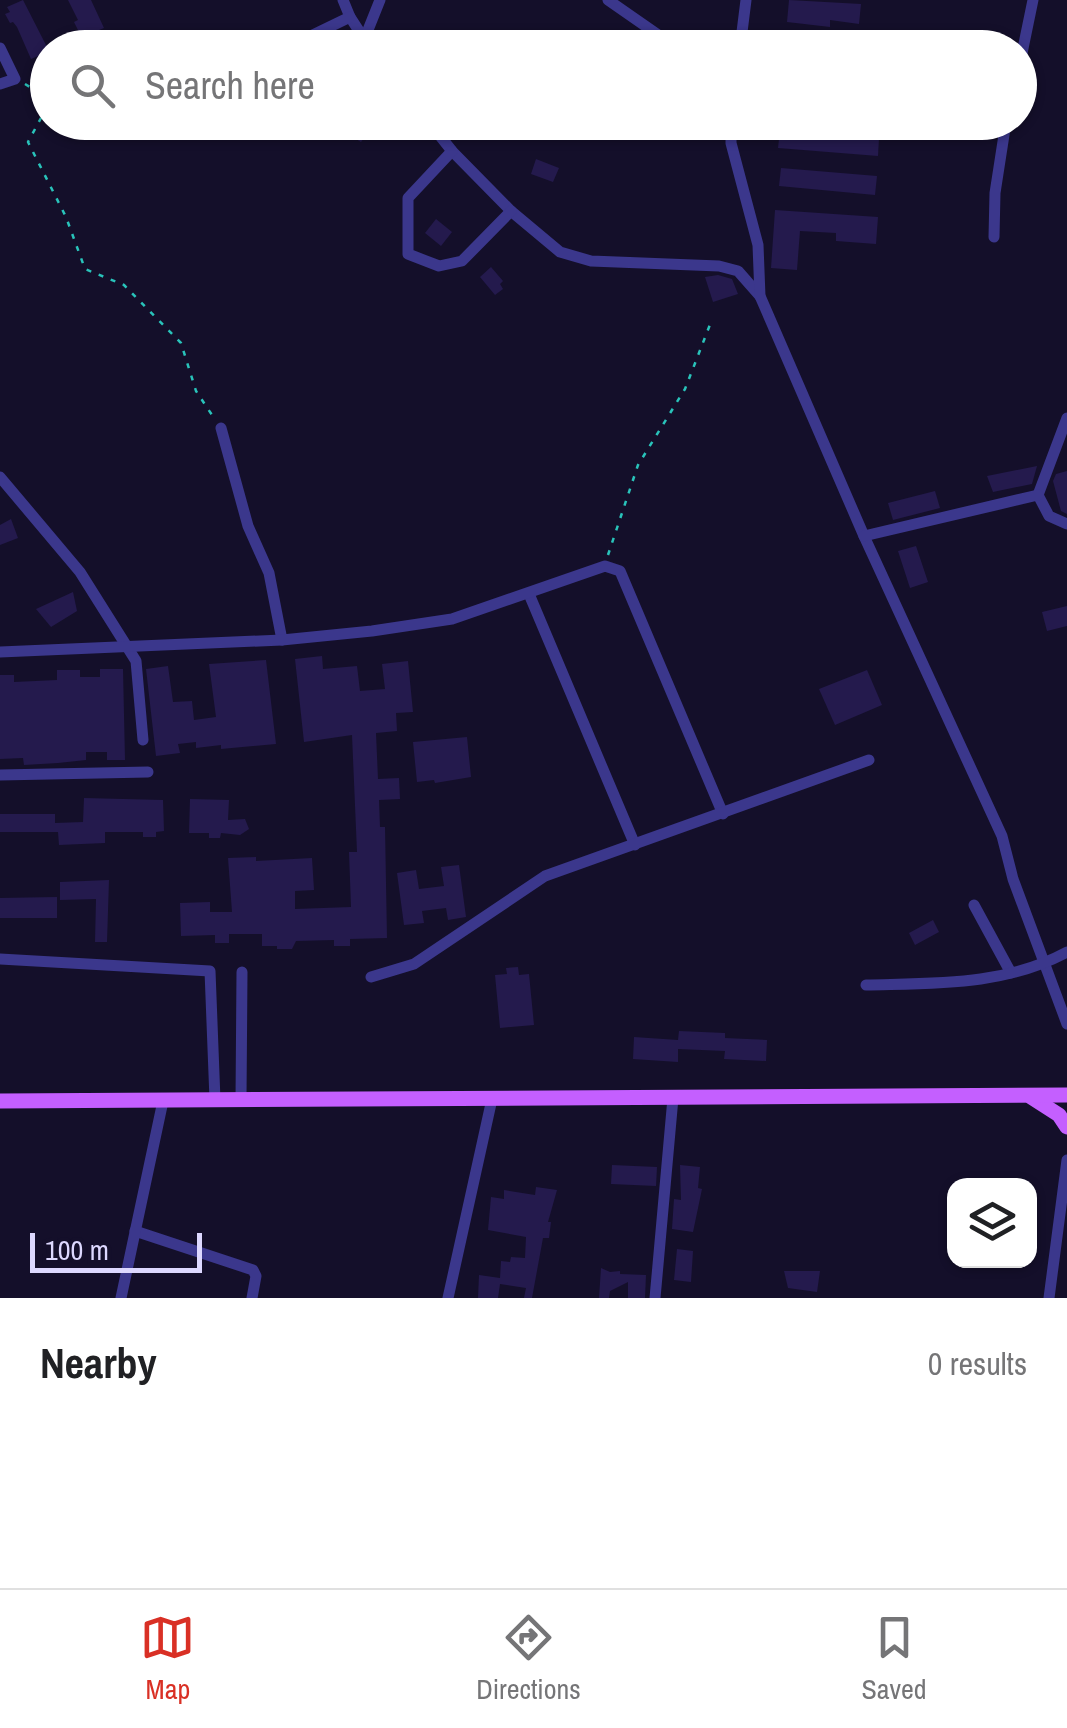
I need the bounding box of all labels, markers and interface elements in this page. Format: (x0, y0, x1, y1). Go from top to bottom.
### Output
search box (30, 30, 1037, 140)
icon: search (65, 58, 120, 113)
text: Search here (145, 60, 315, 111)
map controls (947, 1178, 1037, 1268)
button: layers (947, 1178, 1037, 1268)
scale bar (30, 1228, 202, 1272)
text: 100 m (45, 1231, 109, 1269)
text: Nearby (40, 1335, 157, 1391)
text: 0 results (928, 1342, 1027, 1385)
tab: Map (140, 1610, 195, 1708)
tab: Directions (476, 1610, 581, 1708)
tab: Saved (862, 1610, 927, 1708)

